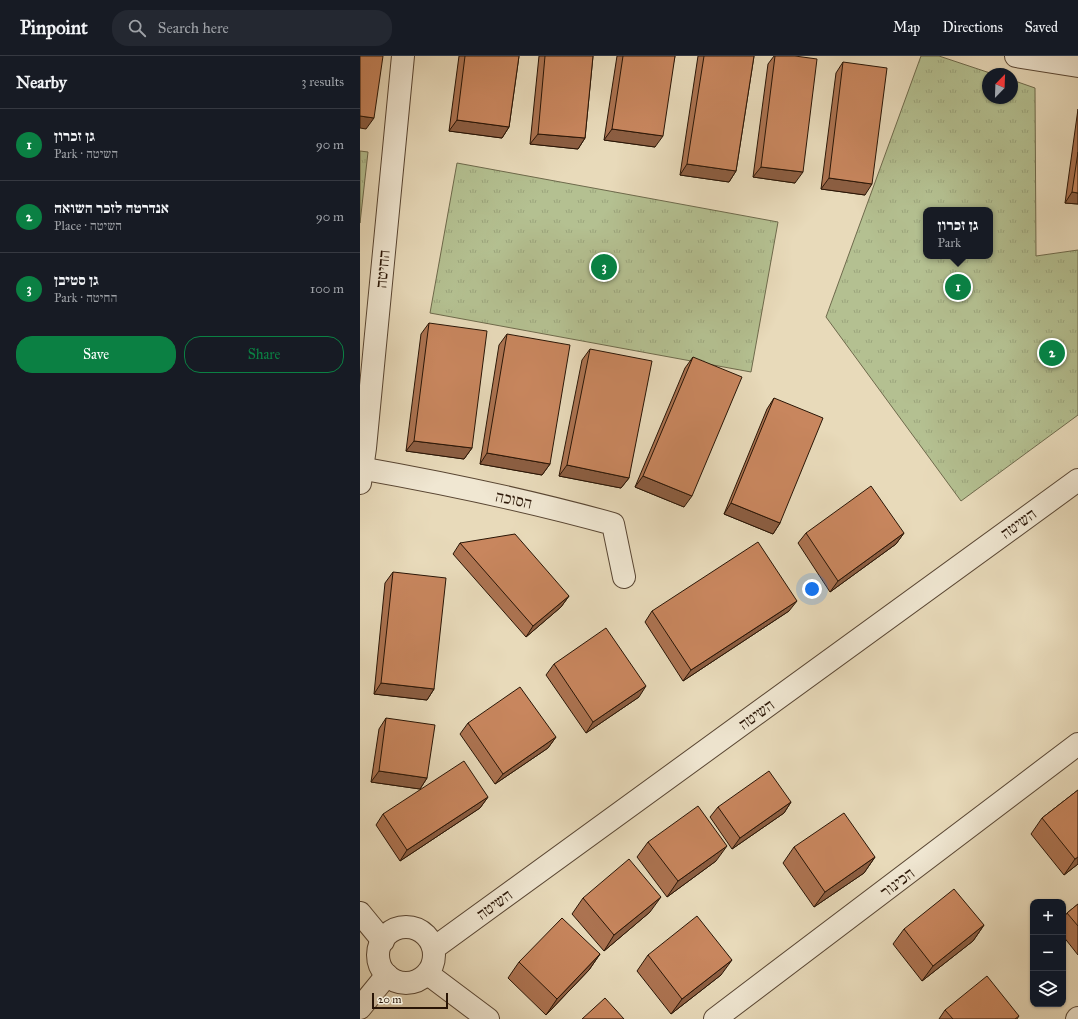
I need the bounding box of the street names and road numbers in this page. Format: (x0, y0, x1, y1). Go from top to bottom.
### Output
street label: החיטה (371, 249, 394, 289)
street label: הסוכה (494, 486, 534, 513)
street label: השיטה (997, 504, 1040, 543)
street label: השיטה (735, 695, 778, 734)
street label: הכינור (876, 863, 918, 901)
street label: השיטה (473, 885, 516, 924)

